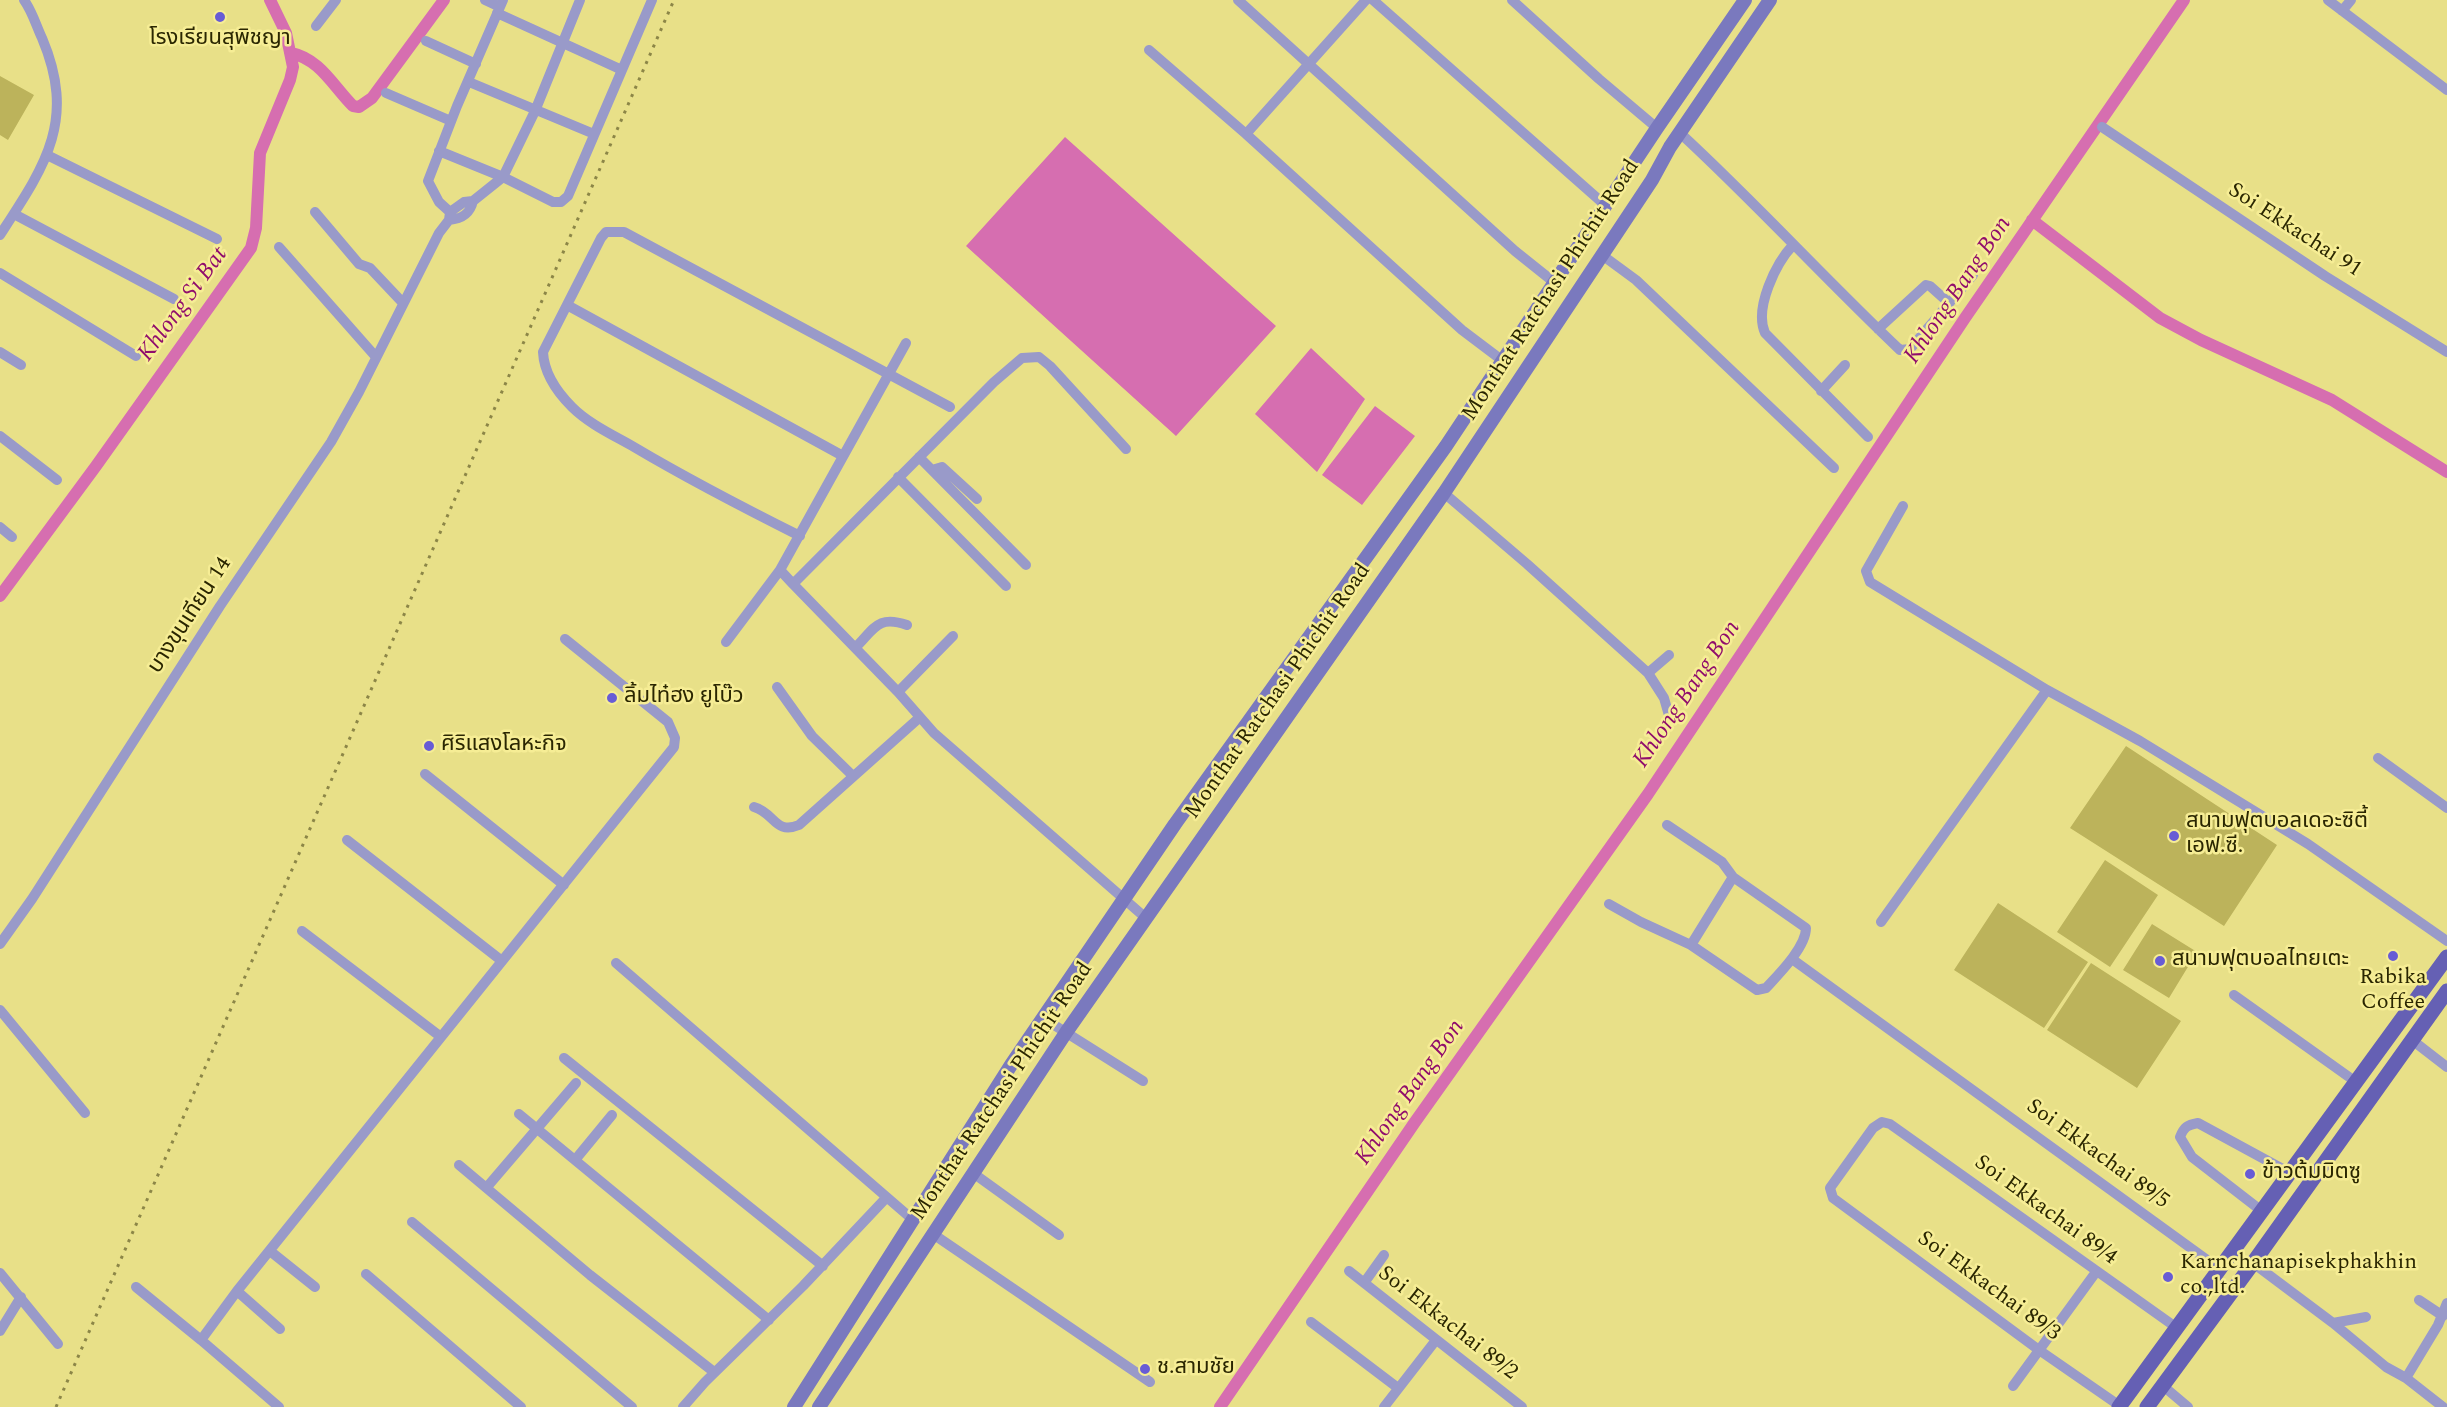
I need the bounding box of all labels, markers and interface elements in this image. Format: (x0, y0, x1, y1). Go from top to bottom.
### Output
marker: โรงเรียนสุพิชญา (213, 10, 227, 24)
place label: โรงเรียนสุพิชญา (149, 27, 291, 53)
street label: Monthat Ratchasi Phichit Road (1458, 155, 1646, 427)
street label: Soi Ekkachai 91 (2222, 178, 2366, 284)
water label: Khlong Bang Bon (1899, 212, 2019, 370)
water label: Khlong Si Bat (133, 242, 235, 368)
street label: บางขุนเทียน 14 (144, 553, 238, 679)
street label: Monthat Ratchasi Phichit Road (1180, 559, 1378, 825)
water label: Khlong Bang Bon (1628, 616, 1748, 774)
place label: ลิ้มไท๋ฮง ยูโบ๊ว (624, 685, 744, 711)
marker: ลิ้มไท๋ฮง ยูโบ๊ว (605, 691, 619, 705)
place label: ศิริแสงโลหะกิจ (441, 733, 567, 759)
marker: ศิริแสงโลหะกิจ (422, 739, 436, 753)
place label: สนามฟุตบอลเดอะซิตี้ เอฟ.ซี. (2186, 810, 2368, 861)
marker: สนามฟุตบอลเดอะซิตี้ เอฟ.ซี. (2167, 829, 2181, 843)
place label: สนามฟุตบอลไทยเตะ (2172, 948, 2349, 974)
marker: Rabika Coffee (2386, 949, 2400, 963)
marker: สนามฟุตบอลไทยเตะ (2153, 954, 2167, 968)
street label: Monthat Ratchasi Phichit Road (906, 958, 1100, 1226)
place label: Rabika Coffee (2359, 966, 2427, 1017)
water label: Khlong Bang Bon (1350, 1015, 1472, 1171)
street label: Soi Ekkachai 89/5 (2020, 1094, 2174, 1216)
street label: Soi Ekkachai 89/4 (1968, 1150, 2122, 1272)
place label: ข้าวต้มมิตซู (2262, 1161, 2361, 1187)
marker: ข้าวต้มมิตซู (2243, 1167, 2257, 1181)
street label: Soi Ekkachai 89/3 (1911, 1226, 2065, 1348)
place label: Karnchanapisekphakhin co.,ltd. (2180, 1251, 2417, 1302)
street label: Soi Ekkachai 89/2 (1372, 1261, 1522, 1387)
marker: Karnchanapisekphakhin co.,ltd. (2161, 1270, 2175, 1284)
place label: ช.สามชัย (1157, 1356, 1235, 1382)
marker: ช.สามชัย (1138, 1362, 1152, 1376)

